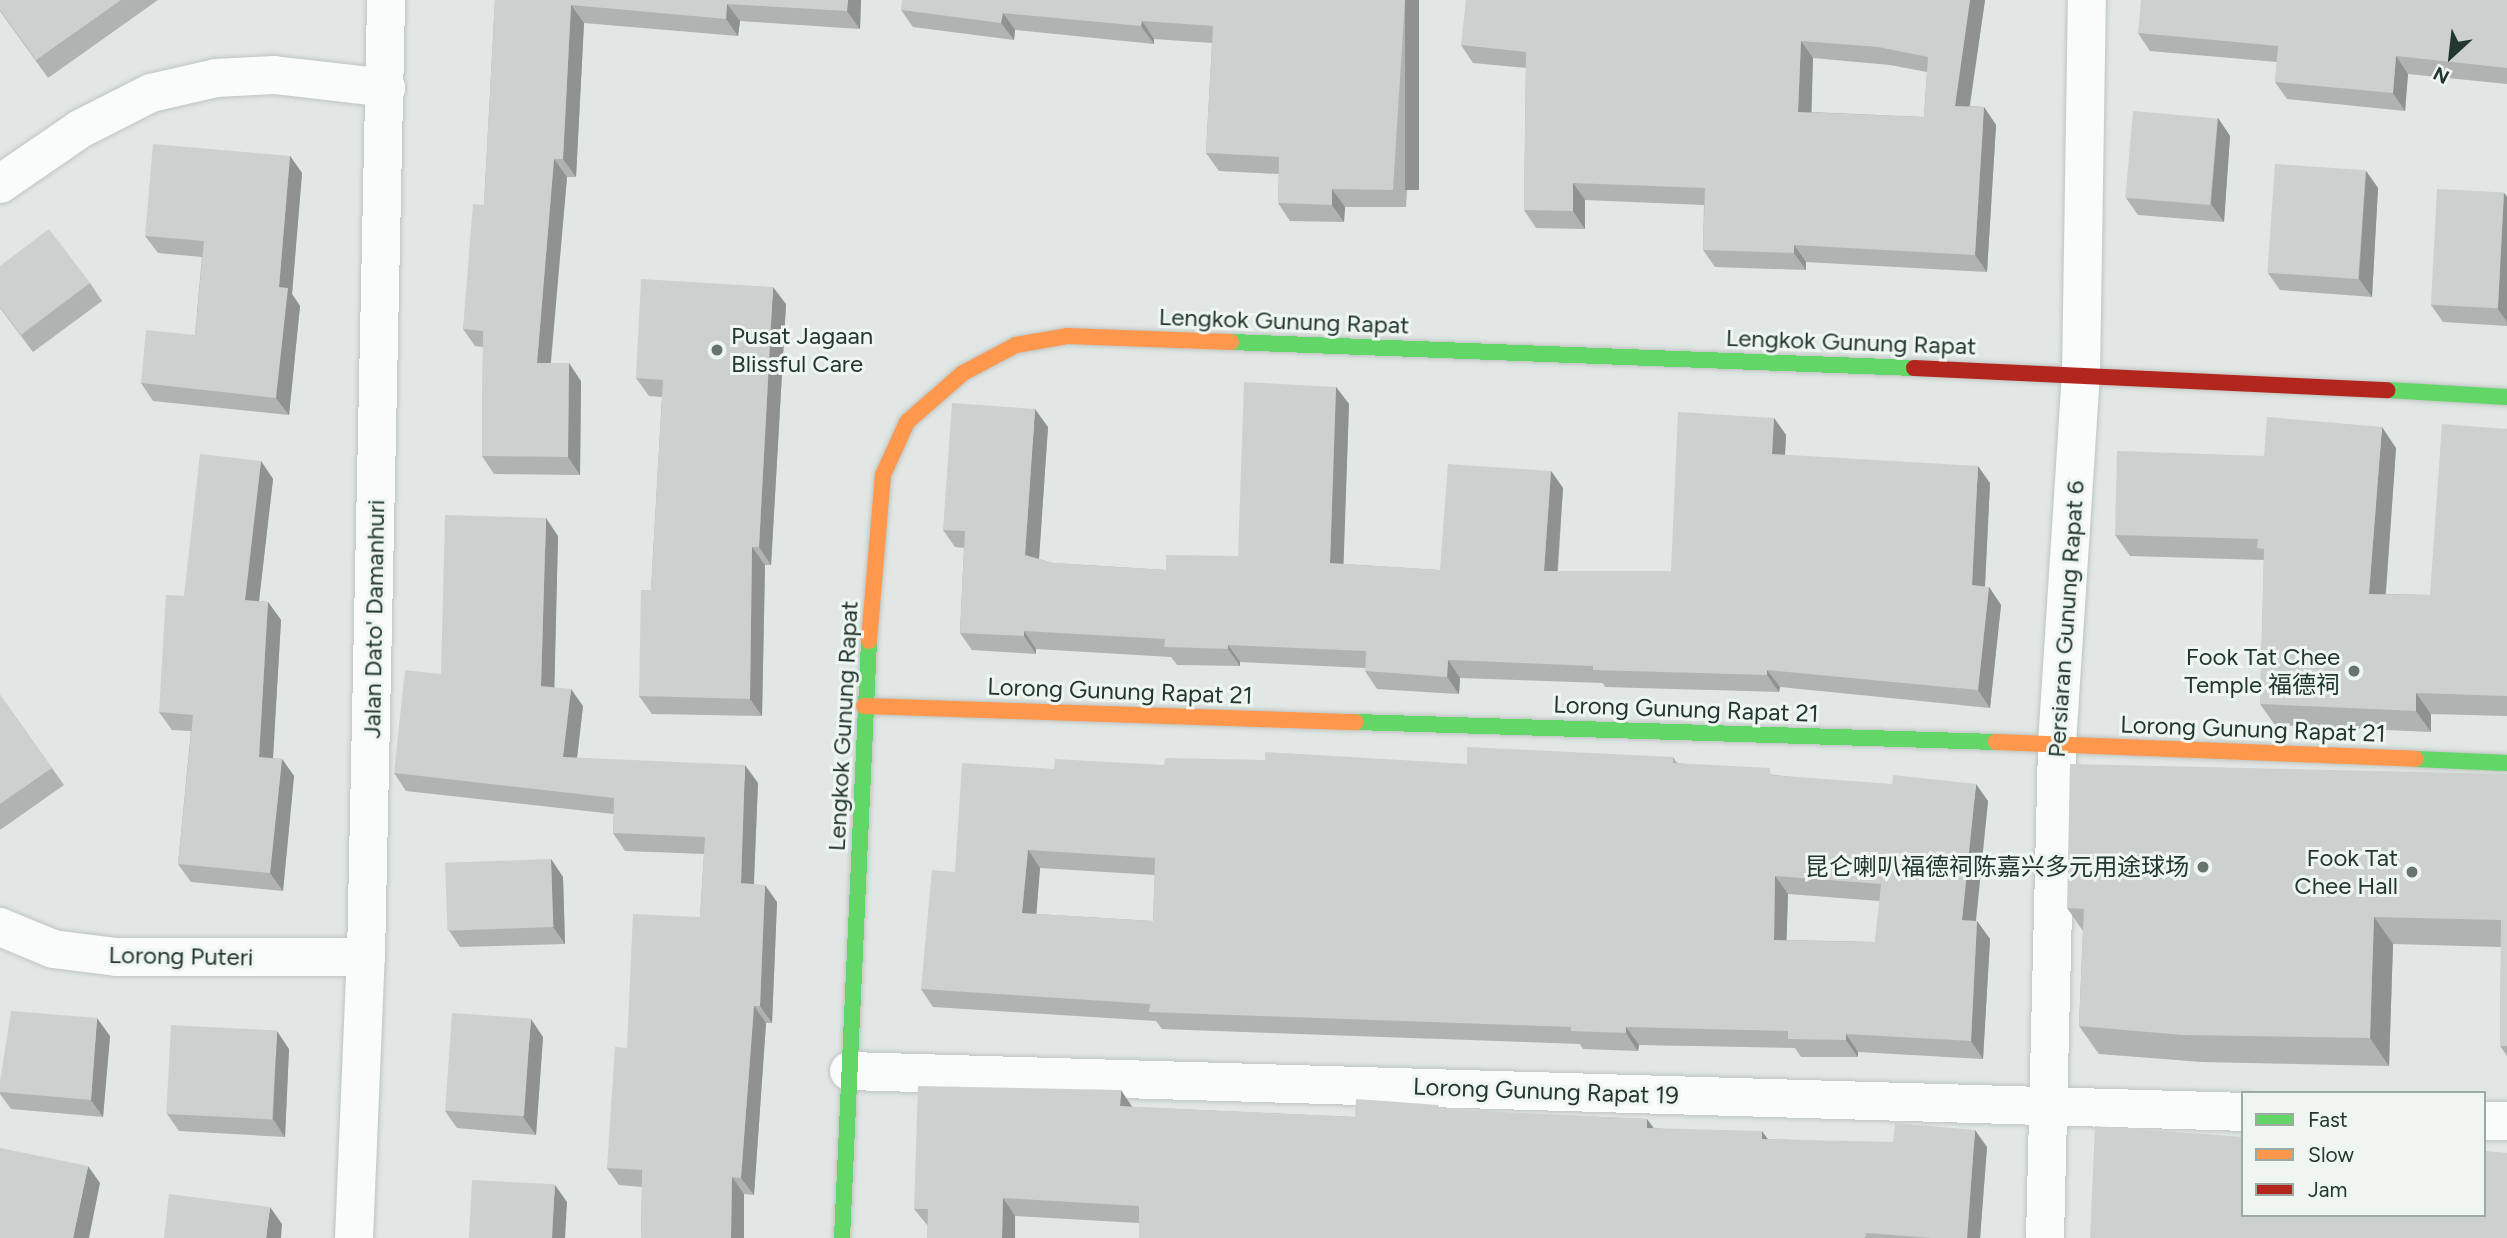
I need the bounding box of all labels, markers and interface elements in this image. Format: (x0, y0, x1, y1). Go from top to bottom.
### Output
north arrow (2416, 21, 2486, 91)
text: N (2429, 62, 2453, 89)
street label: Lengkok Gunung Rapat (1158, 302, 1410, 340)
place label: Pusat Jagaan Blissful Care (731, 322, 873, 378)
street label: Lengkok Gunung Rapat (1725, 323, 1977, 361)
marker: Pusat Jagaan Blissful Care (709, 342, 725, 358)
street label: Persiaran Gunung Rapat 6 (2042, 480, 2090, 758)
street label: Jalan Dato' Damanhuri (358, 499, 390, 739)
street label: Lengkok Gunung Rapat (822, 600, 864, 852)
place label: Fook Tat Chee Temple 福德祠 (2184, 643, 2340, 699)
marker: Fook Tat Chee Temple 福德祠 (2346, 663, 2362, 679)
street label: Lorong Gunung Rapat 21 (987, 672, 1253, 710)
street label: Lorong Gunung Rapat 21 (1553, 690, 1819, 728)
street label: Lorong Gunung Rapat 21 (2120, 710, 2386, 748)
place label: Fook Tat Chee Hall (2294, 844, 2398, 900)
place label: 昆仑喇叭福德祠陈嘉兴多元用途球场 (1805, 853, 2189, 881)
marker: 昆仑喇叭福德祠陈嘉兴多元用途球场 (2195, 859, 2211, 875)
marker: Fook Tat Chee Hall (2404, 864, 2420, 880)
street label: Lorong Puteri (108, 940, 254, 972)
street label: Lorong Gunung Rapat 19 (1413, 1072, 1679, 1110)
legend (2241, 1091, 2486, 1217)
text: Fast (2308, 1107, 2348, 1132)
text: Slow (2308, 1142, 2354, 1167)
text: Jam (2308, 1177, 2347, 1202)

